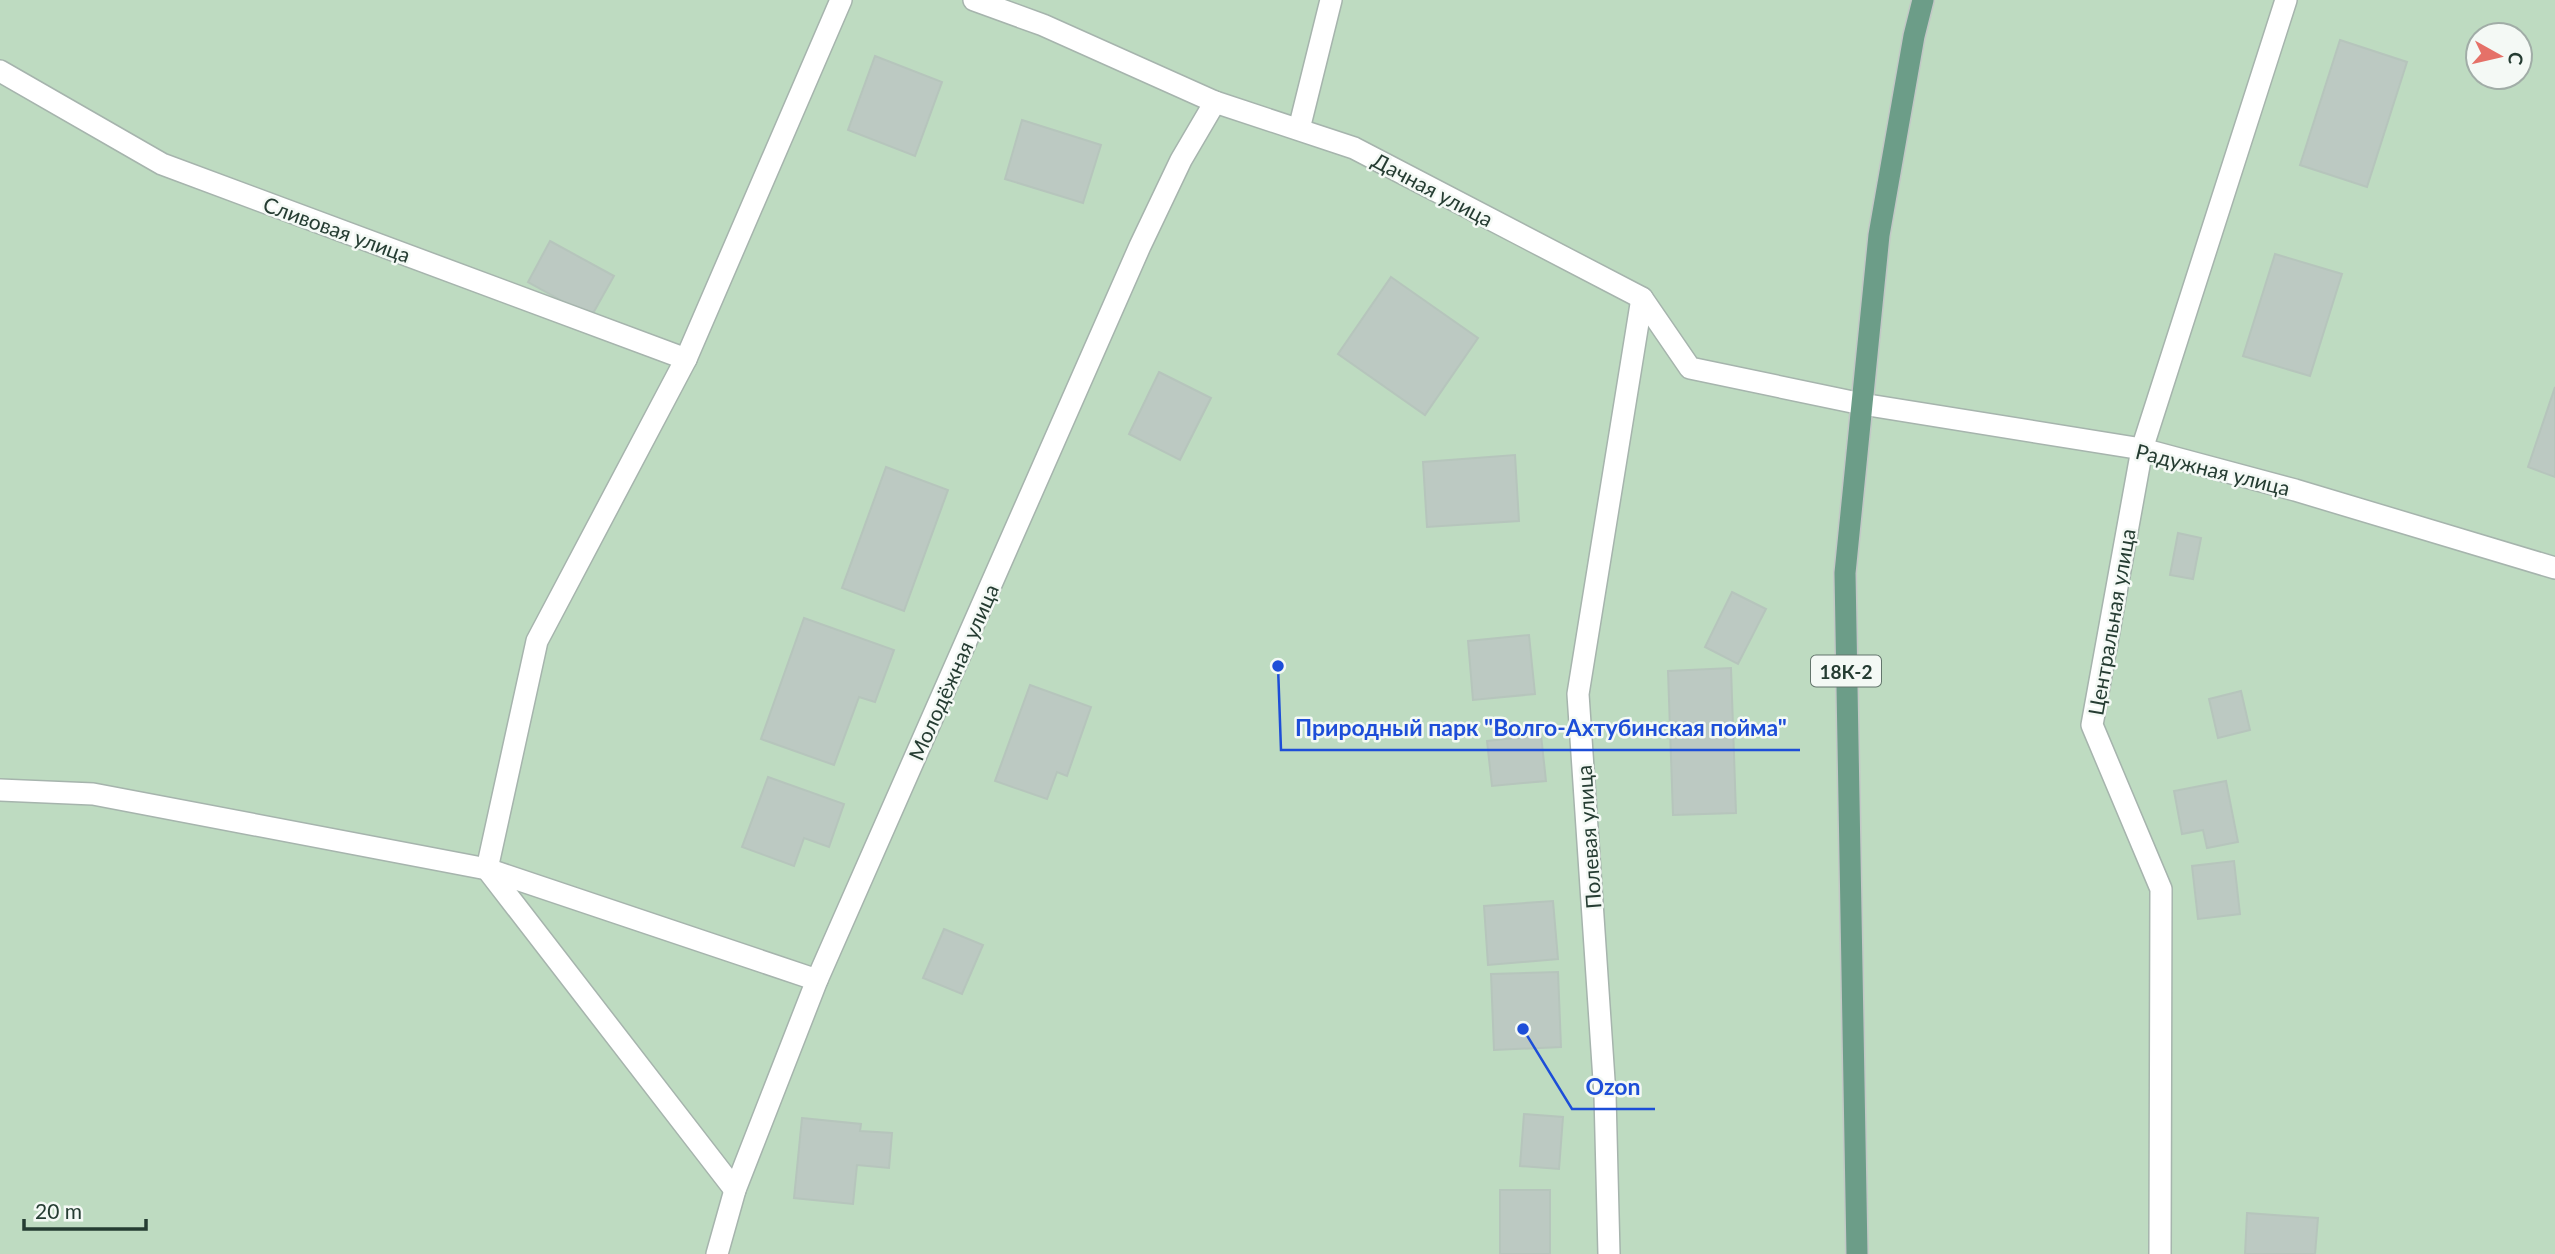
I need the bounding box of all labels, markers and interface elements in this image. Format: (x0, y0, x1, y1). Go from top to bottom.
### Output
north arrow (2464, 21, 2534, 91)
text: С (2504, 51, 2529, 67)
street label: Дачная улица (1368, 147, 1498, 231)
street label: Сливовая улица (260, 191, 414, 267)
street label: Радужная улица (2133, 438, 2293, 500)
street label: Центральная улица (2082, 527, 2140, 717)
street label: Молодёжная улица (903, 580, 1003, 764)
road number: 18К-2 (1811, 656, 1881, 686)
callout: Природный парк "Волго-Ахтубинская пойма" (1281, 706, 1800, 750)
text: Природный парк "Волго-Ахтубинская пойма" (1295, 713, 1787, 741)
street label: Полевая улица (1571, 764, 1605, 910)
callout: Ozon (1572, 1065, 1655, 1109)
text: Ozon (1586, 1072, 1640, 1100)
scale bar (24, 1188, 147, 1232)
text: 20 m (35, 1198, 82, 1223)

